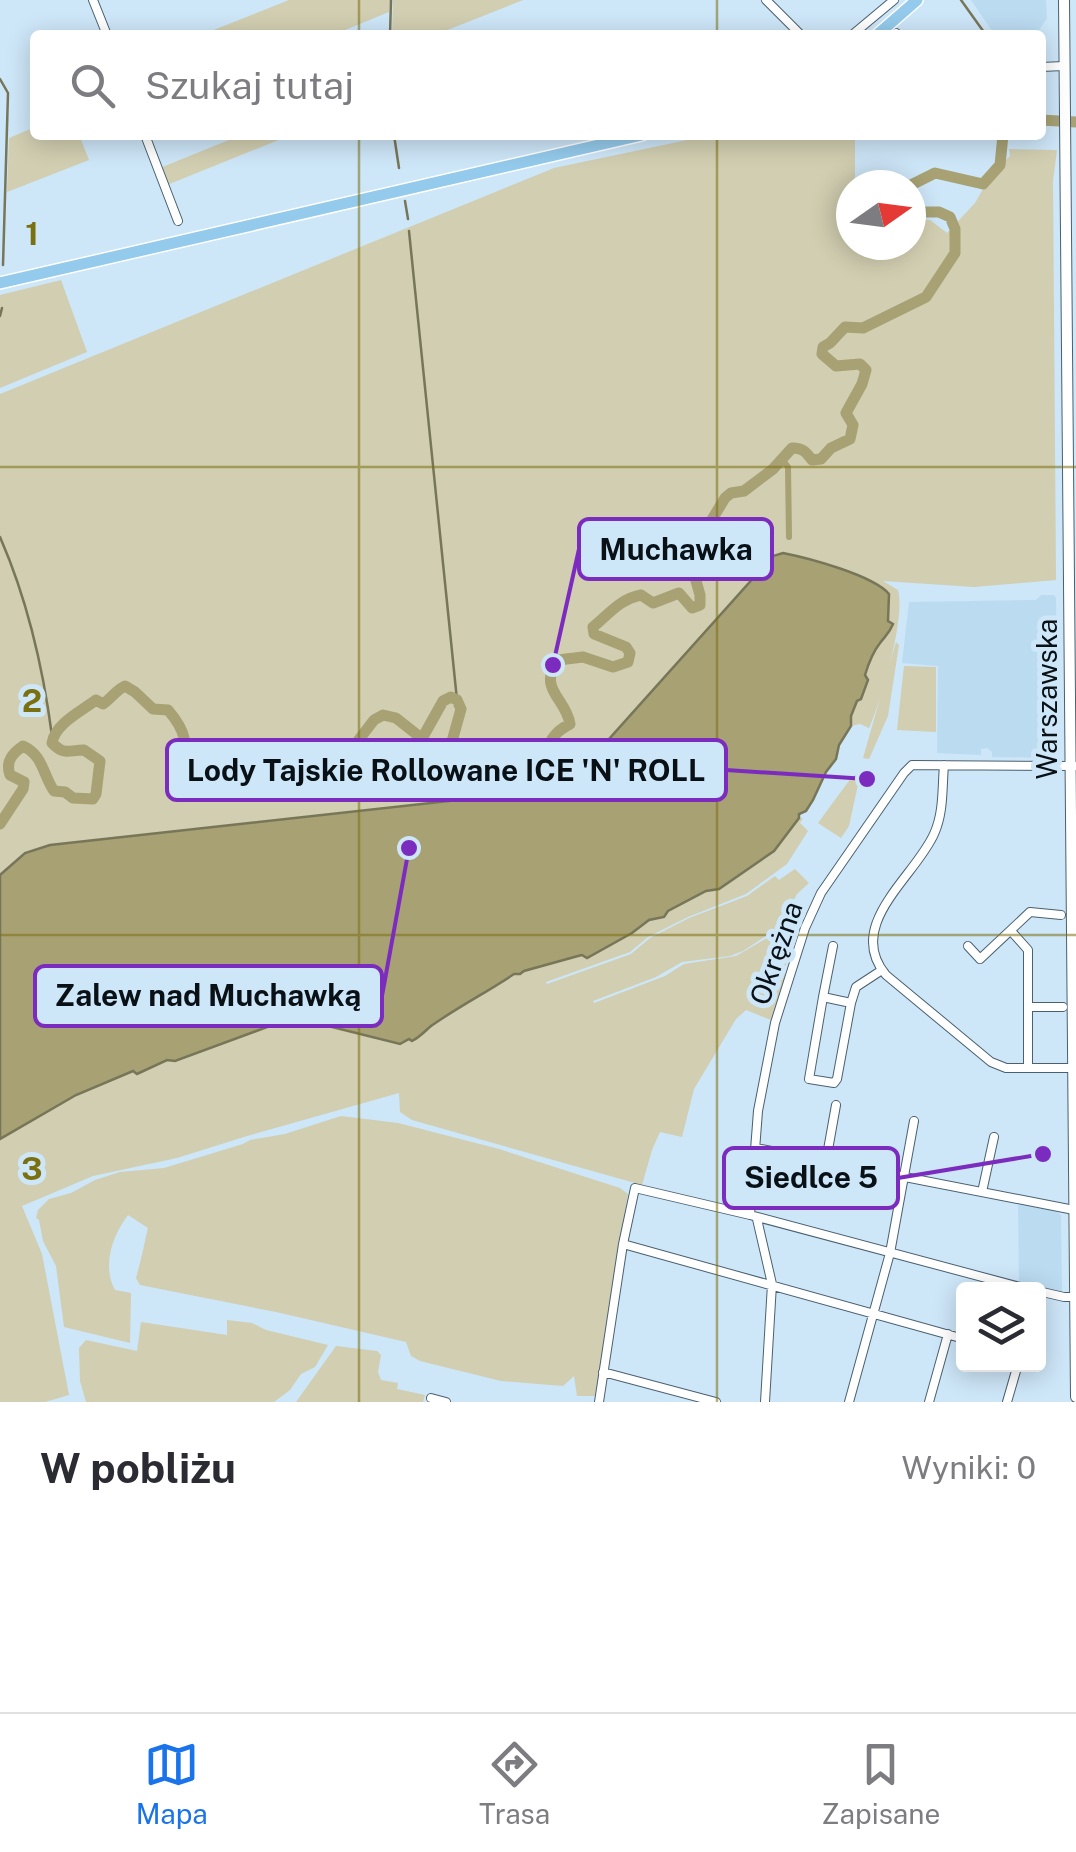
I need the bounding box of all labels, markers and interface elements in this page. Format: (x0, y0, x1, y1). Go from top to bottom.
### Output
search box (30, 30, 1046, 140)
icon: search (65, 58, 120, 113)
text: Szukaj tutaj (145, 63, 354, 108)
north arrow (836, 170, 926, 260)
text: 1 (25, 215, 39, 252)
callout: Muchawka (579, 519, 772, 579)
text: Muchawka (599, 531, 753, 567)
street label: Warszawska (1030, 618, 1063, 780)
text: 2 (22, 682, 42, 719)
callout: Lody Tajskie Rollowane ICE 'N' ROLL (167, 740, 726, 800)
text: Lody Tajskie Rollowane ICE 'N' ROLL (187, 752, 705, 788)
street label: Okrężna (742, 897, 809, 1009)
callout: Zalew nad Muchawką (35, 966, 382, 1026)
text: Zalew nad Muchawką (55, 977, 361, 1013)
callout: Siedlce 5 (724, 1148, 898, 1208)
text: 3 (21, 1150, 43, 1187)
text: Siedlce 5 (744, 1159, 878, 1195)
map controls (956, 1282, 1046, 1372)
button: layers (956, 1282, 1046, 1372)
text: W pobliżu (40, 1443, 236, 1492)
text: Wyniki: 0 (902, 1449, 1036, 1486)
tab: Mapa (136, 1737, 208, 1830)
tab: Trasa (479, 1737, 550, 1830)
tab: Zapisane (822, 1737, 940, 1830)

